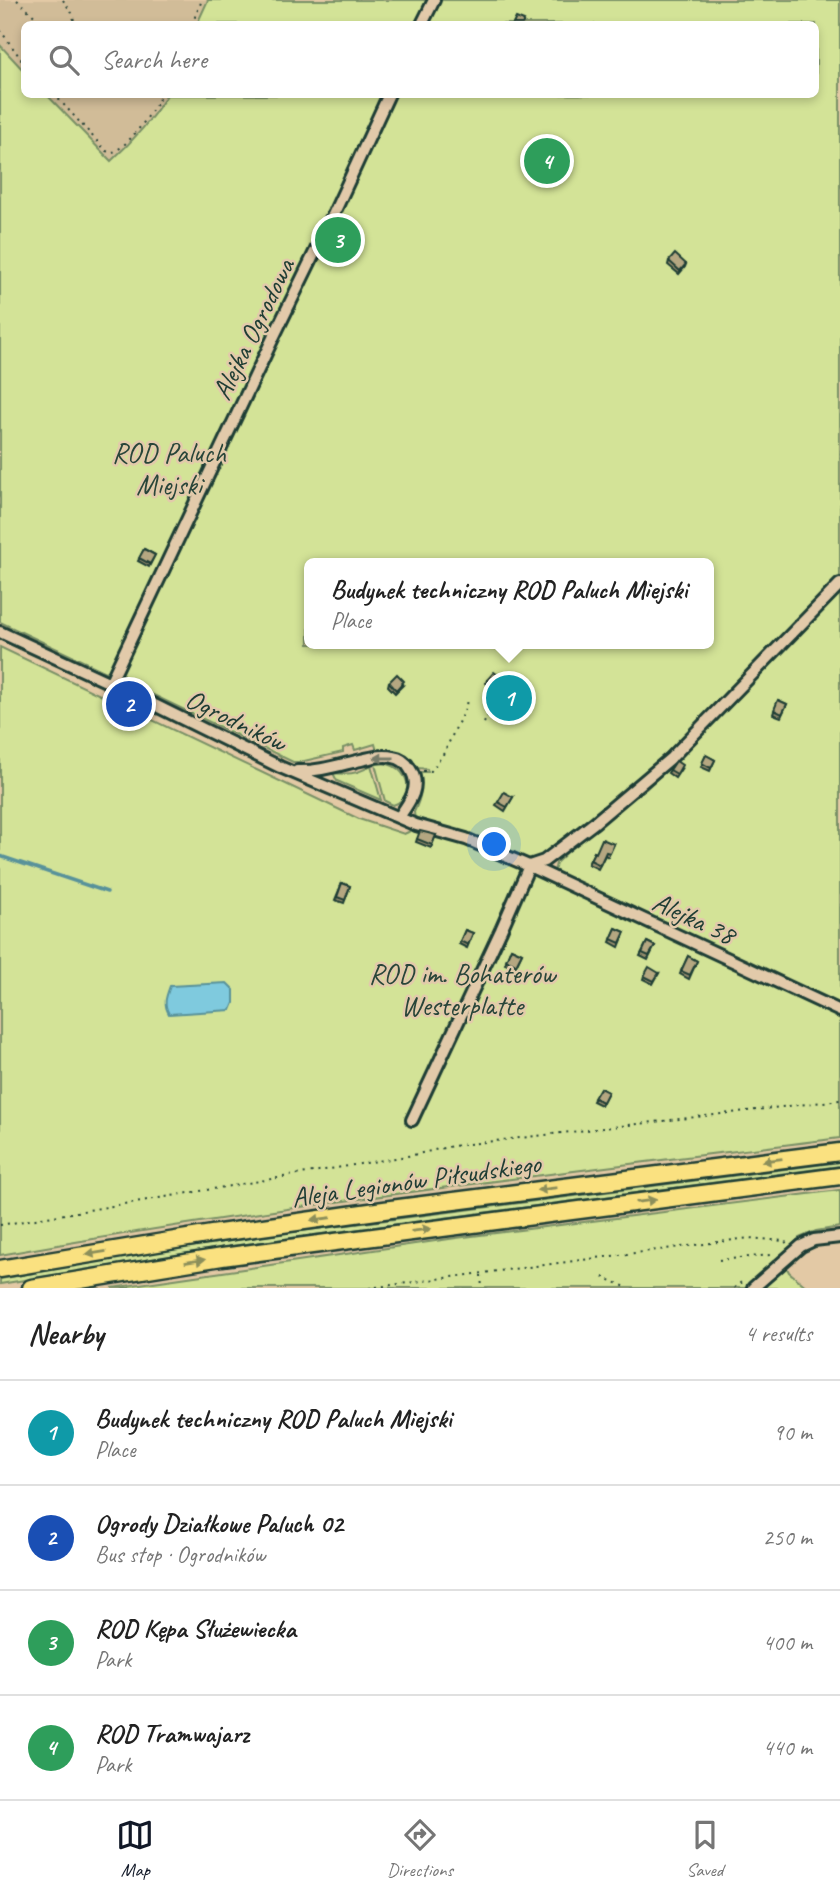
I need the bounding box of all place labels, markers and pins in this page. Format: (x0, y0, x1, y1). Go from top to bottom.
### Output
pin: 4 (524, 135, 570, 187)
pin: 3 (315, 214, 361, 266)
pin: 1 (486, 672, 532, 724)
pin: 2 (106, 678, 152, 730)

